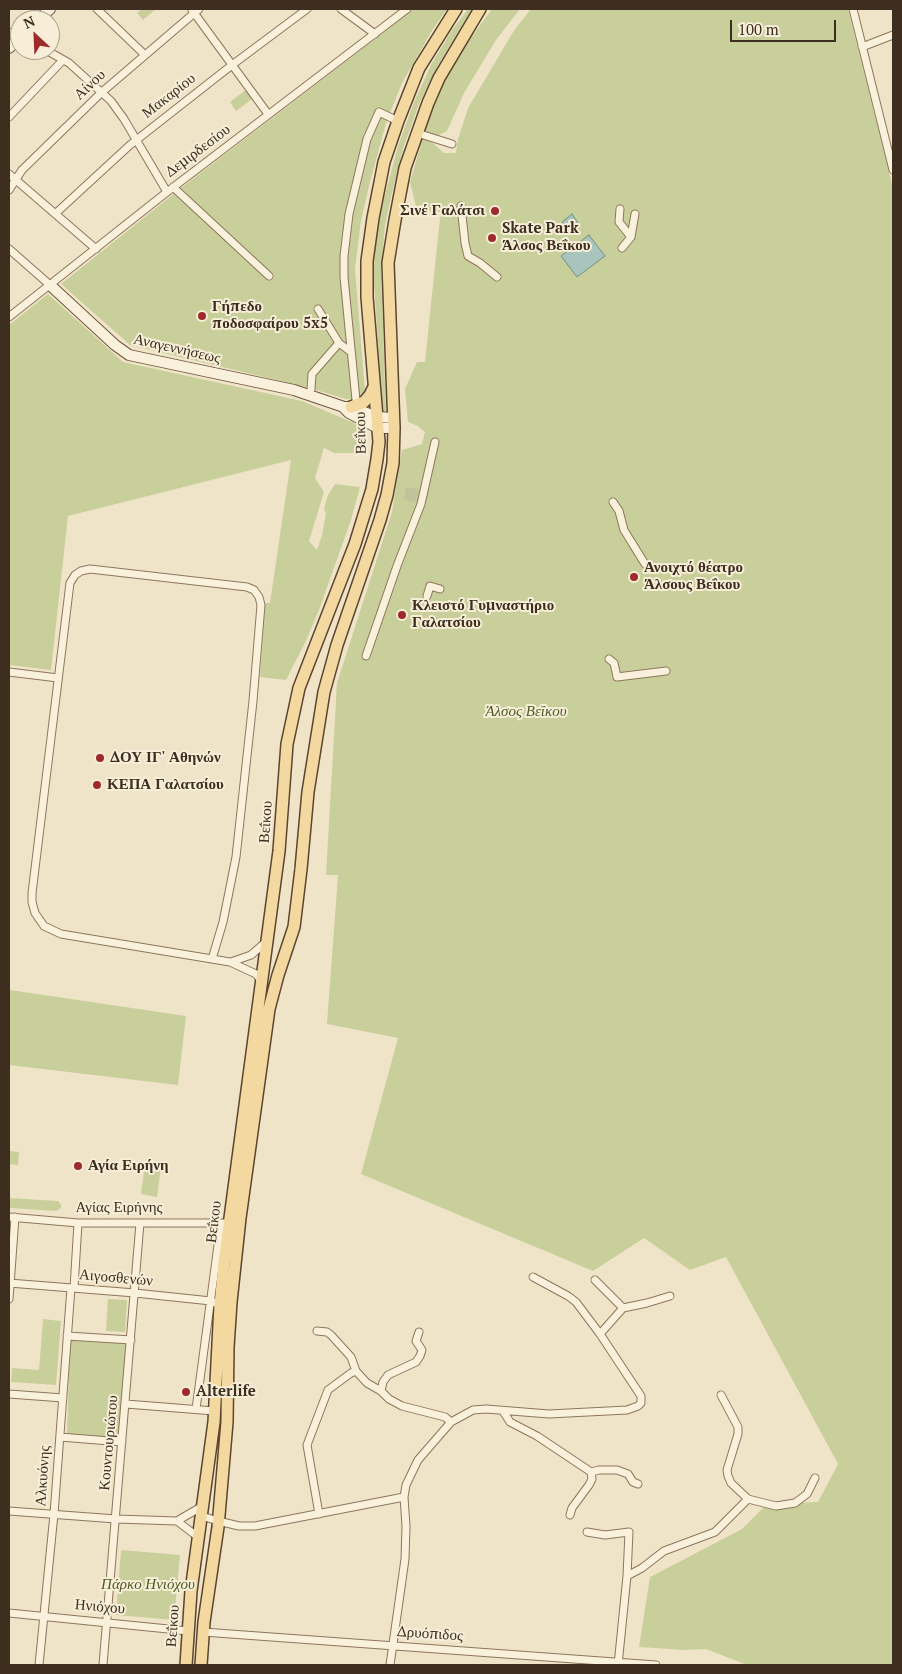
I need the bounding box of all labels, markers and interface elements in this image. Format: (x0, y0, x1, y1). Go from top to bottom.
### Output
north arrow (10, 10, 60, 60)
scale bar (732, 10, 838, 42)
text: N (20, 11, 38, 33)
text: 100 m (738, 19, 779, 39)
street label: Αίνου (70, 66, 110, 104)
street label: Μακαρίου (139, 70, 199, 122)
street label: Δεμιρδεσίου (162, 121, 234, 181)
place label: Σινέ Γαλάτσι (400, 202, 485, 220)
marker: Σινέ Γαλάτσι (489, 205, 501, 217)
place label: Skate Park Άλσος Βεΐκου (502, 220, 590, 255)
marker: Skate Park Άλσος Βεΐκου (486, 232, 498, 244)
place label: Γήπεδο ποδοσφαίρου 5x5 (212, 298, 328, 333)
marker: Γήπεδο ποδοσφαίρου 5x5 (196, 310, 208, 322)
street label: Αναγεννήσεως (132, 330, 222, 368)
street label: Βεΐκου (352, 412, 370, 454)
place label: Ανοιχτό θέατρο Άλσους Βεΐκου (644, 559, 743, 594)
marker: Ανοιχτό θέατρο Άλσους Βεΐκου (628, 571, 640, 583)
place label: Κλειστό Γυμναστήριο Γαλατσίου (412, 597, 554, 632)
marker: Κλειστό Γυμναστήριο Γαλατσίου (396, 609, 408, 621)
park label: Άλσος Βεΐκου (485, 703, 567, 721)
place label: ΔΟΥ ΙΓ' Αθηνών (110, 749, 221, 767)
marker: ΔΟΥ ΙΓ' Αθηνών (94, 752, 106, 764)
place label: ΚΕΠΑ Γαλατσίου (107, 776, 224, 794)
marker: ΚΕΠΑ Γαλατσίου (91, 779, 103, 791)
street label: Βεΐκου (256, 800, 276, 844)
place label: Αγία Ειρήνη (88, 1157, 168, 1175)
marker: Αγία Ειρήνη (72, 1160, 84, 1172)
street label: Αγίας Ειρήνης (75, 1199, 163, 1217)
street label: Βεΐκου (202, 1200, 226, 1244)
street label: Αιγοσθενών (78, 1266, 154, 1290)
place label: Alterlife (196, 1383, 256, 1401)
marker: Alterlife (180, 1386, 192, 1398)
street label: Κουντουριώτου (96, 1394, 122, 1492)
street label: Αλκυόνης (32, 1445, 54, 1507)
park label: Πάρκο Ηνιόχου (101, 1576, 195, 1594)
street label: Ηνιόχου (74, 1596, 126, 1618)
street label: Βεΐκου (163, 1604, 183, 1648)
street label: Δρυόπιδος (397, 1623, 463, 1645)

